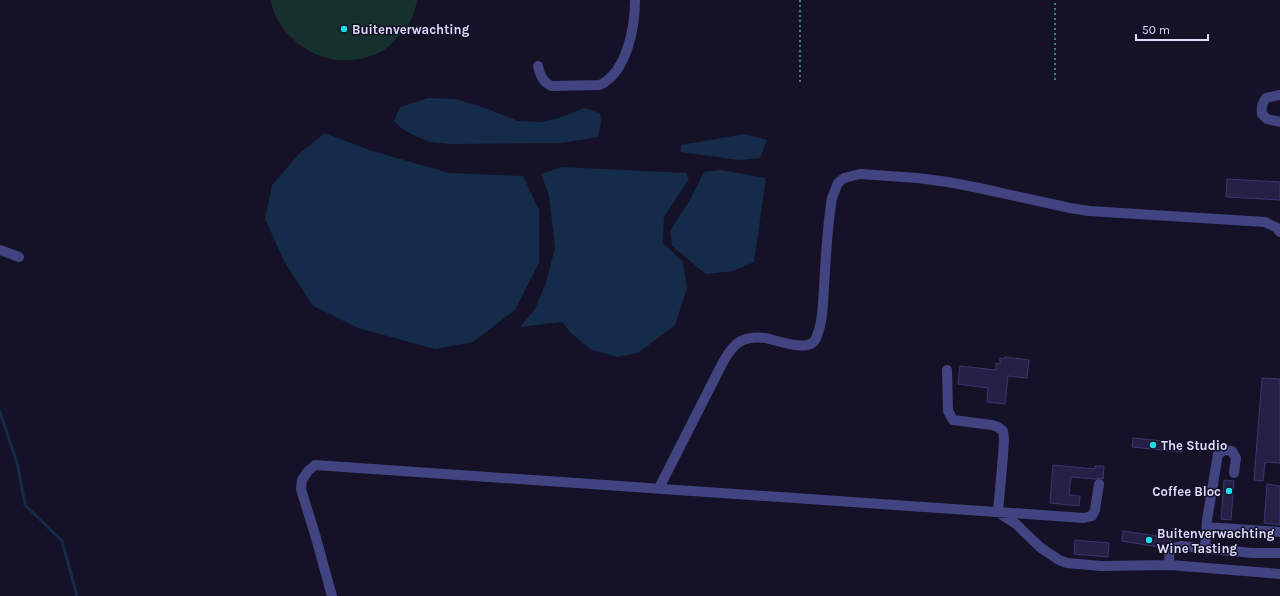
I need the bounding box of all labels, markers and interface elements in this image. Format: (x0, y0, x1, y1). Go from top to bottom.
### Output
scale bar (1136, 16, 1208, 42)
place label: Buitenverwachting (352, 22, 470, 37)
text: 50 m (1142, 23, 1170, 37)
marker: Buitenverwachting (339, 24, 349, 34)
place label: The Studio (1161, 438, 1227, 453)
marker: The Studio (1148, 440, 1158, 450)
place label: Coffee Bloc (1152, 484, 1221, 499)
marker: Coffee Bloc (1224, 486, 1234, 496)
place label: Buitenverwachting Wine Tasting (1157, 526, 1275, 556)
marker: Buitenverwachting Wine Tasting (1144, 535, 1154, 545)

